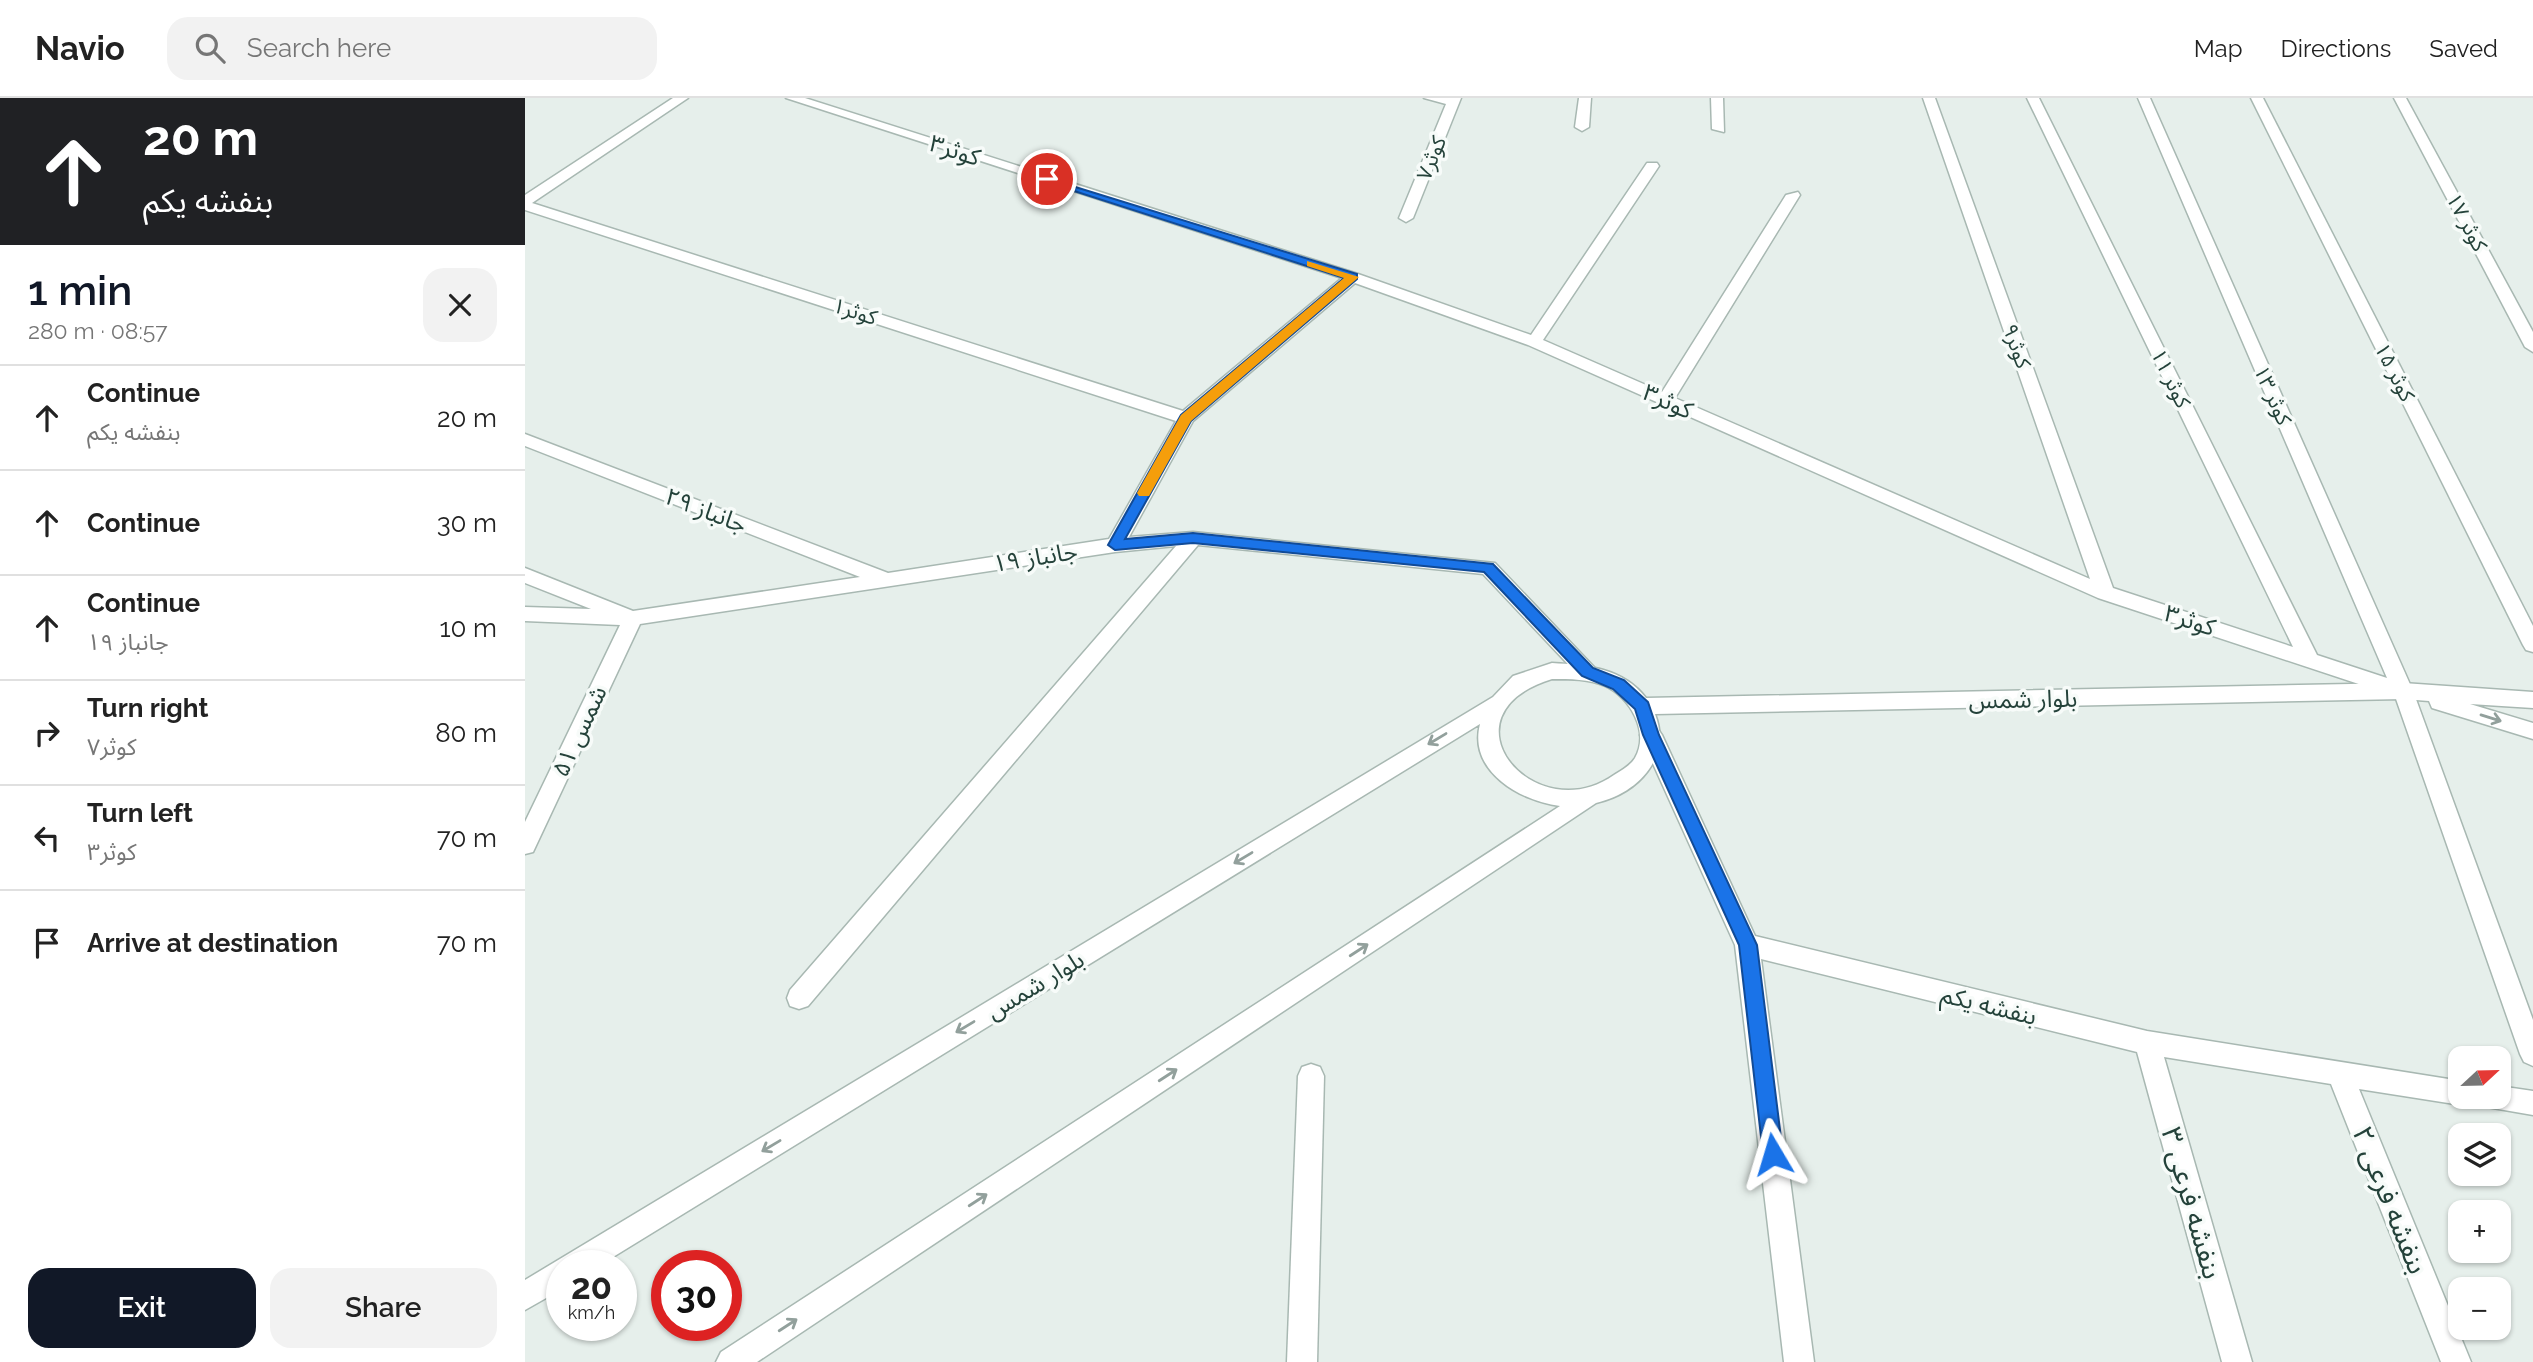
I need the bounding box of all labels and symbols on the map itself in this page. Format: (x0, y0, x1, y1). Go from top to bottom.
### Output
street label: کوثر۳ (926, 128, 985, 172)
street label: کوثر۷ (1411, 132, 1451, 184)
pin (1017, 149, 1077, 209)
street label: کوثر ۱۷ (2441, 189, 2493, 256)
street label: کوثر۱ (830, 292, 881, 330)
street label: کوثر۹ (1998, 320, 2037, 372)
street label: کوثر ۱۵ (2370, 338, 2420, 406)
street label: کوثر ۱۱ (2146, 344, 2196, 412)
street label: کوثر ۱۳ (2249, 361, 2297, 429)
street label: کوثر۳ (1639, 377, 1698, 425)
street label: جانباز ۲۹ (661, 481, 751, 539)
street label: جانباز ۱۹ (991, 536, 1079, 578)
street label: کوثر۳ (2161, 598, 2220, 642)
street label: شمس ۵۱ (545, 681, 613, 781)
street label: بلوار شمس (1968, 684, 2078, 714)
one-way arrow (2480, 713, 2502, 726)
one-way arrow (1428, 733, 1448, 747)
one-way arrow (1234, 851, 1254, 865)
one-way arrow (1348, 943, 1368, 957)
street label: بلوار شمس (981, 945, 1089, 1025)
street label: بنفشه یکم (1937, 979, 2040, 1034)
one-way arrow (956, 1021, 976, 1035)
north arrow (2448, 1046, 2511, 1110)
one-way arrow (1158, 1068, 1178, 1082)
position arrow (1736, 1117, 1810, 1191)
street label: بنفشه فرعی ۲ (2345, 1121, 2435, 1279)
street label: بنفشه فرعی ۳ (2155, 1123, 2229, 1283)
one-way arrow (762, 1138, 781, 1153)
one-way arrow (968, 1192, 987, 1207)
speed limit sign: 30 (651, 1250, 742, 1341)
one-way arrow (778, 1317, 797, 1332)

